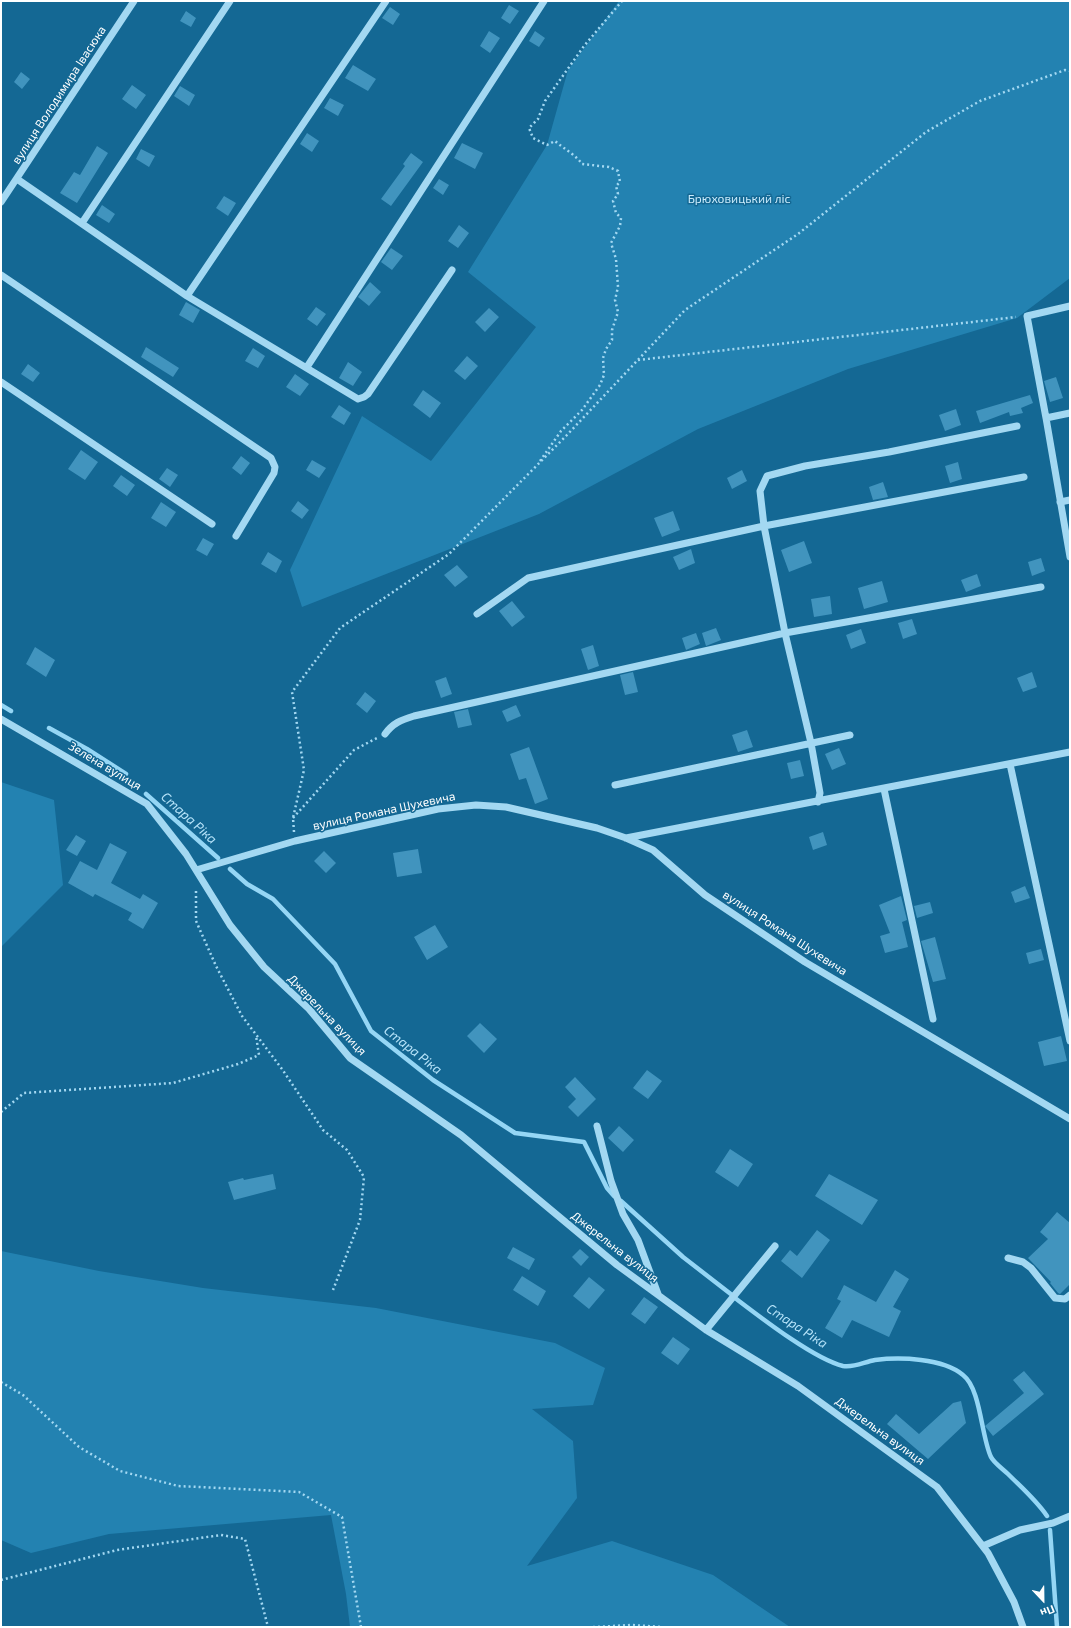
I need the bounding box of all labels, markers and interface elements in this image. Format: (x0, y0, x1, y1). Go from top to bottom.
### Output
street label: вулиця Володимира Івасюка (9, 23, 109, 167)
park label: Брюховицький ліс (688, 192, 790, 206)
street label: Зелена вулиця (66, 739, 144, 793)
water label: Стара Ріка (158, 789, 220, 847)
street label: вулиця Романа Шухевича (311, 789, 457, 833)
street label: вулиця Романа Шухевича (720, 887, 850, 979)
street label: Джерельна вулиця (285, 972, 369, 1058)
water label: Стара Ріка (381, 1023, 445, 1077)
street label: Джерельна вулиця (568, 1208, 662, 1286)
water label: Стара Ріка (764, 1301, 830, 1351)
street label: Джерельна вулиця (833, 1394, 927, 1468)
north arrow (1023, 1580, 1063, 1620)
text: Пн (1039, 1603, 1057, 1620)

